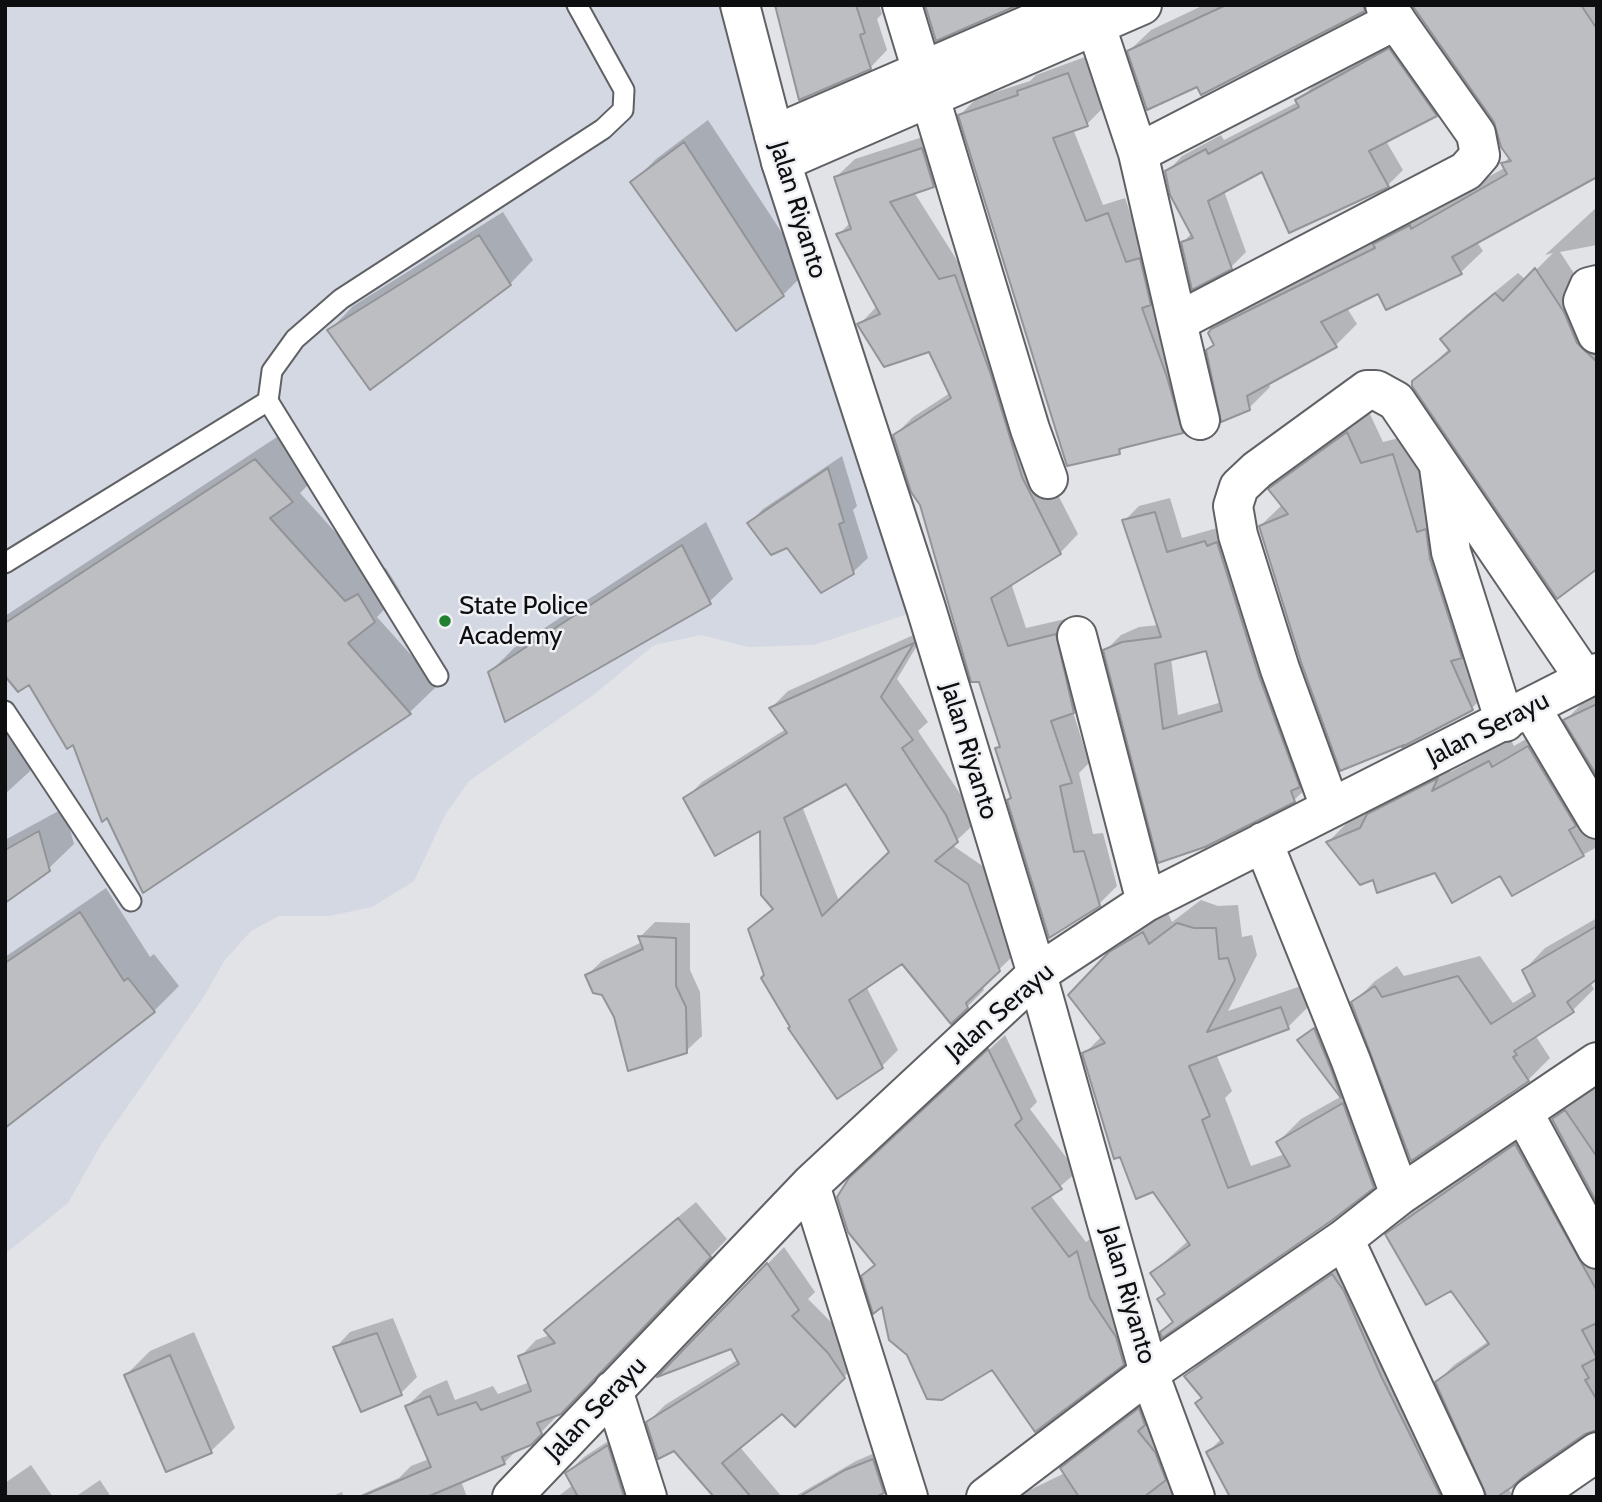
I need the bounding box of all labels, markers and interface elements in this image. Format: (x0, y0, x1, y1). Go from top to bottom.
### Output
street label: Jalan Riyanto (762, 138, 834, 282)
place label: State Police Academy (459, 590, 588, 652)
marker: State Police Academy (437, 613, 453, 629)
street label: Jalan Riyanto (933, 679, 1005, 823)
street label: Jalan Serayu (1422, 685, 1554, 773)
street label: Jalan Serayu (940, 957, 1060, 1067)
street label: Jalan Riyanto (1093, 1223, 1163, 1367)
street label: Jalan Serayu (539, 1350, 653, 1468)

